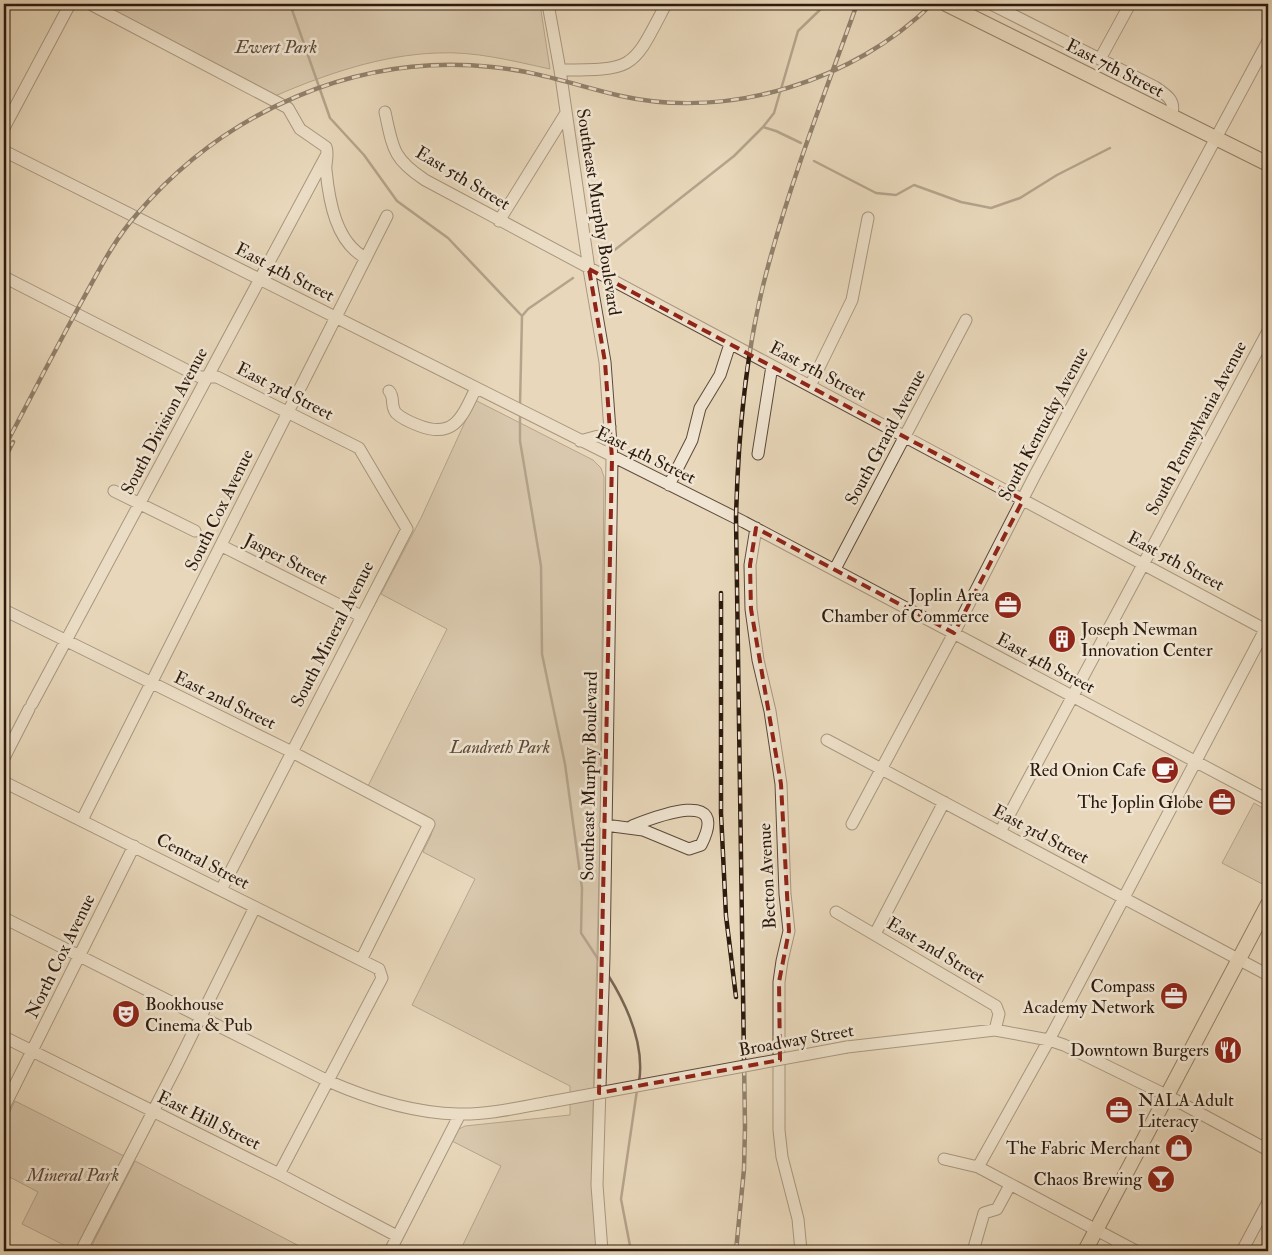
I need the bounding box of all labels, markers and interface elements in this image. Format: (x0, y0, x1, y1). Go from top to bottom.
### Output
street label: East 7th Street (1062, 34, 1168, 103)
park label: Ewert Park (234, 36, 317, 59)
street label: Southeast Murphy Boulevard (571, 107, 626, 317)
street label: East 5th Street (411, 141, 514, 216)
street label: East 4th Street (231, 238, 338, 307)
street label: East 5th Street (765, 336, 870, 407)
street label: South Pennsylvania Avenue (1141, 337, 1252, 519)
street label: South Division Avenue (116, 343, 213, 499)
street label: South Kentucky Avenue (993, 343, 1094, 505)
street label: East 3rd Street (232, 357, 337, 426)
street label: South Grand Avenue (840, 365, 931, 509)
street label: East 4th Street (592, 421, 700, 490)
street label: South Cox Avenue (180, 445, 259, 575)
street label: East 5th Street (1123, 526, 1228, 597)
street label: Jasper Street (239, 528, 332, 590)
street label: South Mineral Avenue (286, 557, 379, 711)
place label: Joplin Area Chamber of Commerce (821, 584, 990, 628)
office icon: Joplin Area Chamber of Commerce (993, 590, 1023, 620)
place label: Joseph Newman Innovation Center (1080, 618, 1213, 662)
building icon: Joseph Newman Innovation Center (1047, 624, 1077, 654)
street label: East 4th Street (993, 628, 1099, 699)
street label: East 2nd Street (170, 666, 280, 735)
street label: Southeast Murphy Boulevard (576, 671, 603, 881)
park label: Landreth Park (449, 736, 550, 759)
cafe icon: Red Onion Cafe (1150, 755, 1180, 785)
place label: Red Onion Cafe (1029, 759, 1146, 782)
office icon: The Joplin Globe (1207, 787, 1237, 817)
place label: The Joplin Globe (1077, 791, 1203, 814)
street label: East 3rd Street (989, 799, 1093, 869)
street label: Becton Avenue (753, 822, 782, 930)
street label: Central Street (152, 828, 253, 895)
street label: North Cox Avenue (20, 890, 101, 1022)
street label: East 2nd Street (882, 912, 989, 989)
place label: Compass Academy Network (1022, 975, 1155, 1019)
office icon: Compass Academy Network (1159, 981, 1189, 1011)
place label: Bookhouse Cinema & Pub (145, 993, 252, 1037)
theatre icon: Bookhouse Cinema & Pub (111, 999, 141, 1029)
street label: Broadway Street (737, 1019, 856, 1062)
restaurant icon: Downtown Burgers (1213, 1035, 1243, 1065)
place label: Downtown Burgers (1070, 1039, 1209, 1062)
street label: East Hill Street (153, 1086, 264, 1155)
place label: NALA Adult Literacy (1138, 1089, 1234, 1133)
office icon: NALA Adult Literacy (1104, 1095, 1134, 1125)
shop icon: The Fabric Merchant (1164, 1133, 1194, 1163)
place label: The Fabric Merchant (1006, 1137, 1160, 1160)
park label: Mineral Park (26, 1164, 119, 1187)
bar icon: Chaos Brewing (1146, 1164, 1176, 1194)
place label: Chaos Brewing (1033, 1168, 1143, 1191)

